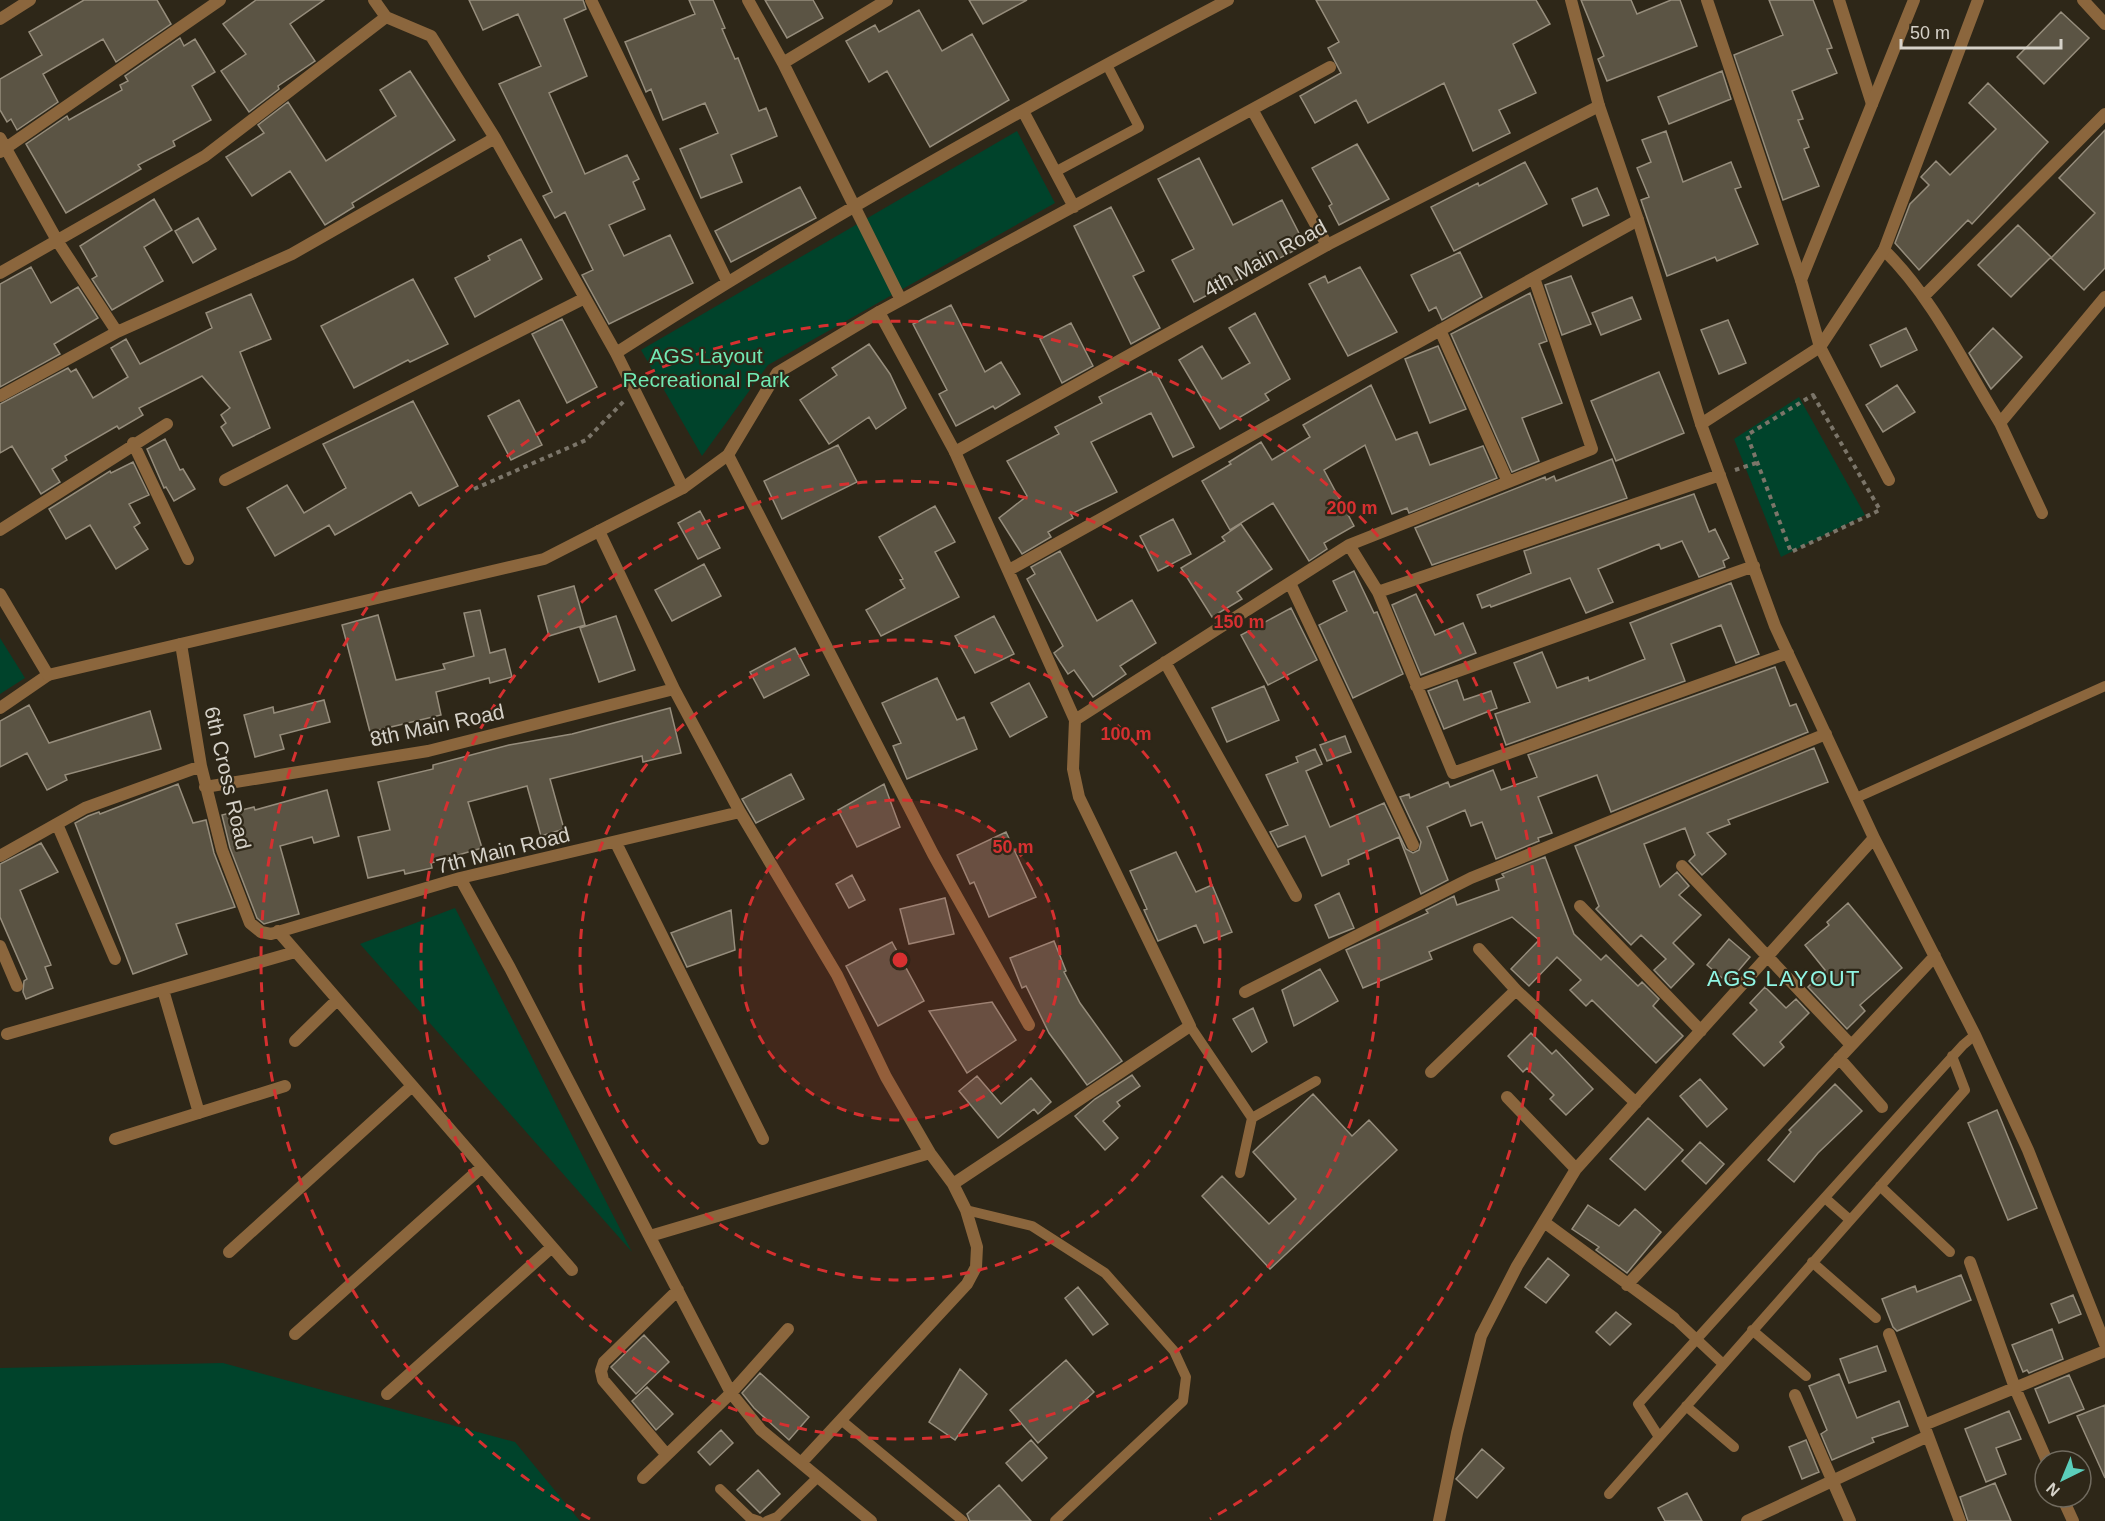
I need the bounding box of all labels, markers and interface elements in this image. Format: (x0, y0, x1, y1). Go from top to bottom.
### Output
scale bar (1901, 12, 2062, 50)
text: 50 m (1910, 23, 1950, 43)
street label: 4th Main Road (1200, 215, 1330, 301)
park label: AGS Layout Recreational Park (623, 344, 790, 391)
text: 200 m (1326, 498, 1378, 518)
text: 150 m (1213, 612, 1265, 632)
street label: 8th Main Road (368, 700, 506, 750)
street label: 6th Cross Road (200, 704, 256, 852)
text: 100 m (1100, 724, 1152, 744)
street label: 7th Main Road (434, 822, 572, 878)
text: 50 m (992, 837, 1034, 857)
centre of rings (890, 950, 910, 970)
district label: AGS LAYOUT (1707, 966, 1861, 991)
north arrow (2033, 1449, 2093, 1509)
text: N (2043, 1479, 2063, 1500)

